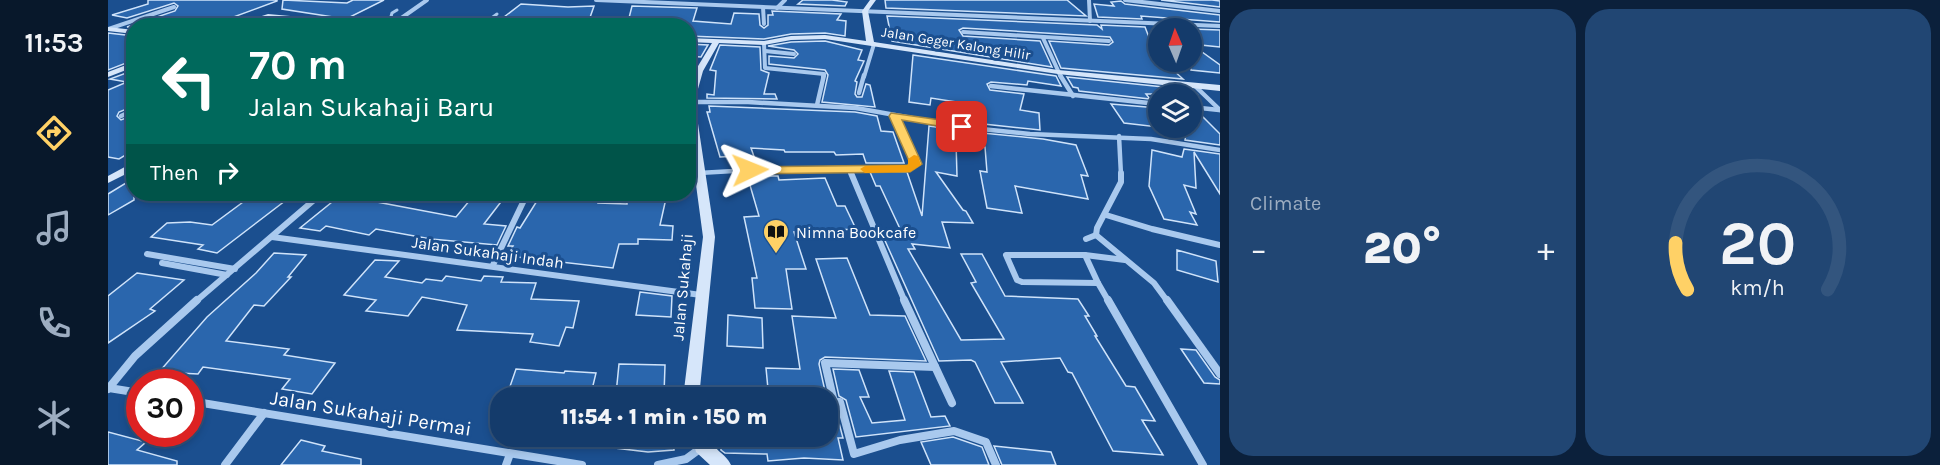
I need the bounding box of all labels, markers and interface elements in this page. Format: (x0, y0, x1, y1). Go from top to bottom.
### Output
north arrow (1148, 18, 1202, 72)
map controls (1148, 18, 1202, 138)
street label: Jalan Geger Kalong Hilir (880, 23, 1033, 64)
text: 11:53 (24, 27, 84, 59)
text: 70 m (249, 40, 347, 90)
icon: left (150, 42, 228, 120)
button: layers (1148, 84, 1202, 138)
text: Jalan Sukahaji Baru (249, 91, 494, 123)
pin (936, 101, 987, 152)
icon: arrive (945, 110, 978, 143)
icon: directions (33, 112, 75, 154)
position arrow (718, 138, 782, 202)
icon: right (211, 156, 244, 189)
text: Then (150, 160, 199, 186)
text: Climate (1250, 192, 1321, 215)
icon: music (33, 207, 75, 249)
text: 20 (1719, 207, 1796, 280)
library icon: Nimna Bookcafe (761, 217, 791, 255)
text: 20° (1363, 222, 1441, 274)
place label: Nimna Bookcafe (796, 223, 916, 242)
text: − (1250, 230, 1267, 268)
text: + (1537, 230, 1554, 268)
street label: Jalan Sukahaji Indah (411, 232, 565, 273)
street label: Jalan Sukahaji (668, 233, 697, 341)
text: km/h (1731, 275, 1785, 300)
icon: phone (33, 302, 75, 344)
speed limit sign: 30 (126, 369, 204, 447)
street label: Jalan Sukahaji Permai (269, 386, 473, 441)
icon: climate (33, 397, 75, 439)
text: 11:54 · 1 min · 150 m (561, 404, 767, 430)

